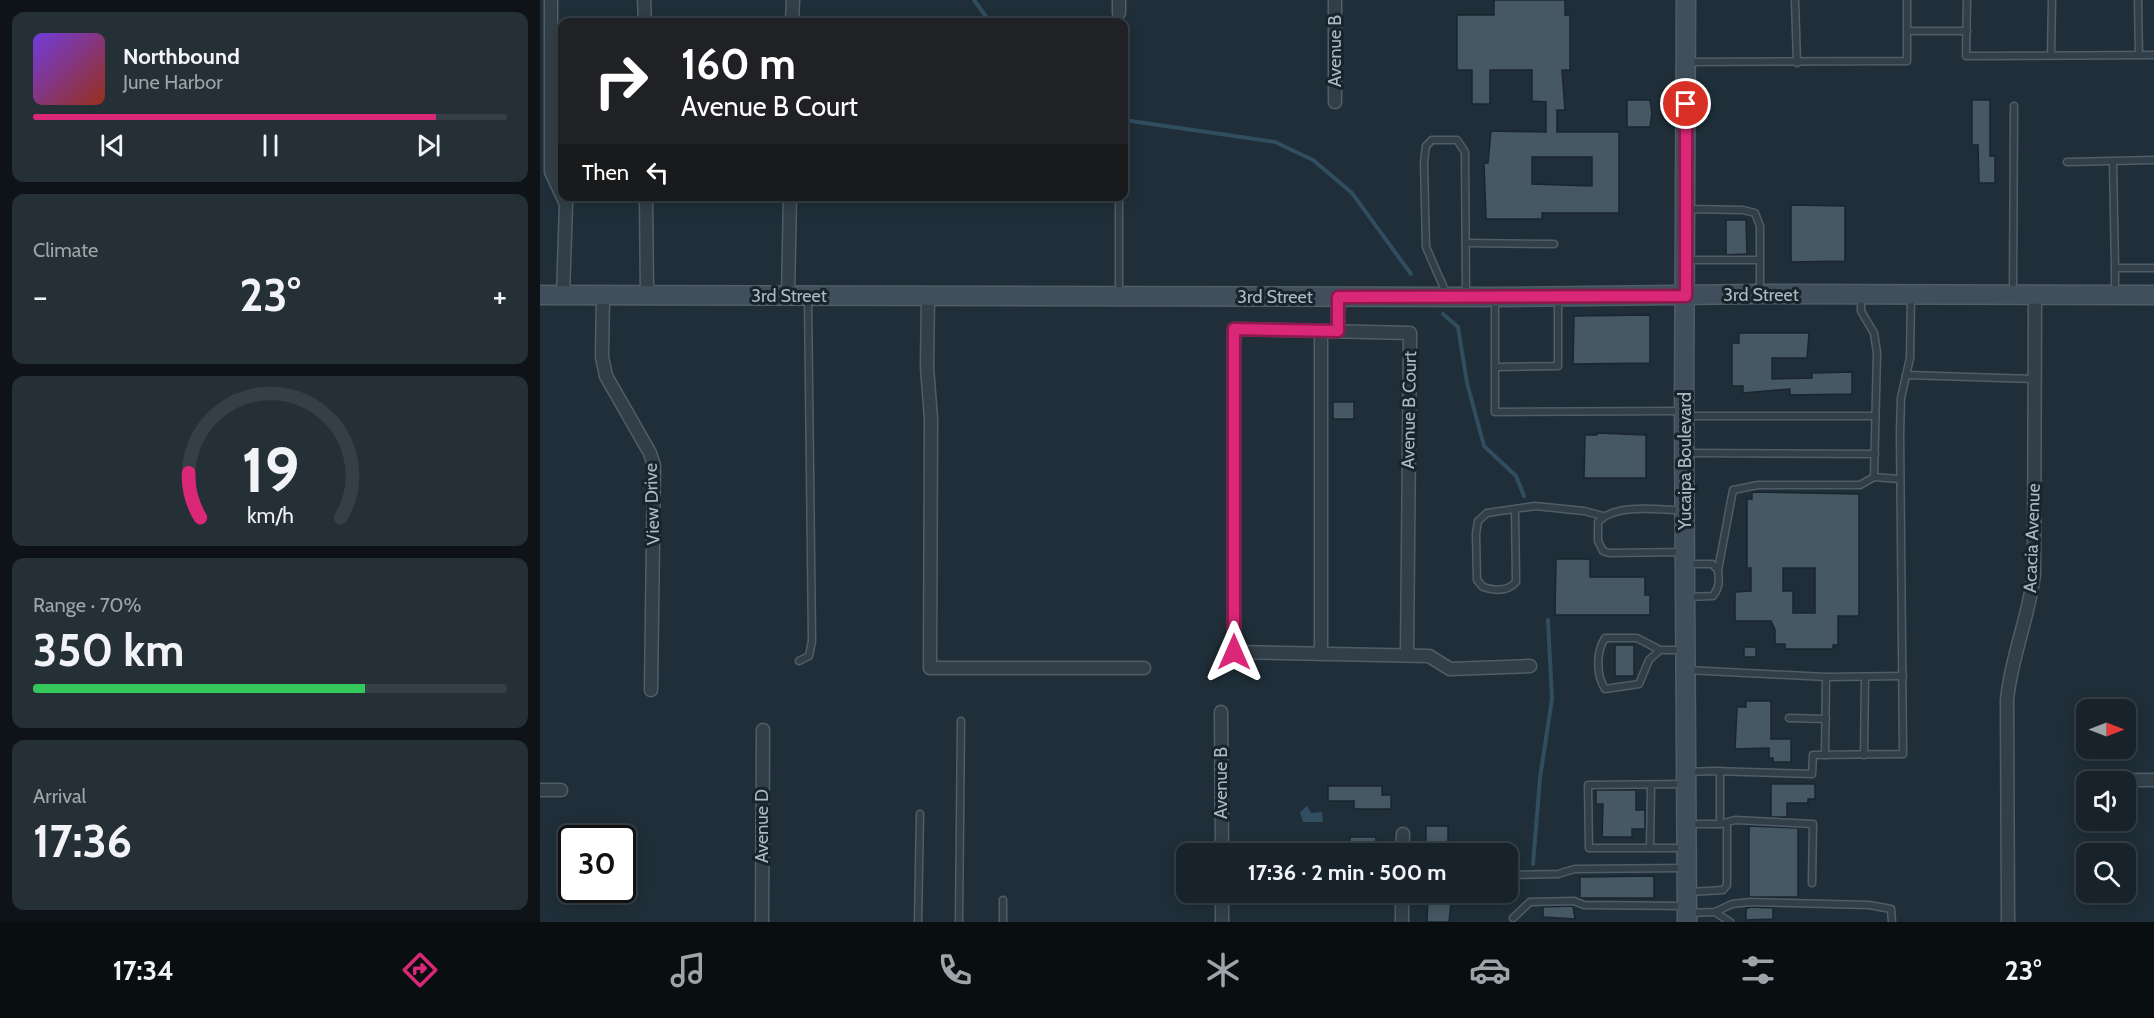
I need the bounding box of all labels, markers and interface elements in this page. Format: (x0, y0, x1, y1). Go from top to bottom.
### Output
street label: Avenue B (1324, 15, 1346, 87)
text: 160 m (681, 38, 796, 90)
icon: right (582, 42, 660, 120)
text: Northbound (123, 43, 240, 70)
text: June Harbor (123, 70, 223, 94)
pin (1660, 78, 1711, 129)
icon: arrive (1669, 87, 1702, 120)
text: Avenue B Court (681, 90, 858, 123)
icon: previous (96, 129, 129, 162)
icon: pause (254, 129, 287, 162)
icon: next (412, 129, 445, 162)
icon: left (641, 156, 674, 189)
text: Then (582, 159, 629, 186)
text: Climate (33, 238, 98, 262)
text: 23° (239, 268, 301, 322)
text: − (33, 276, 48, 316)
text: + (492, 276, 507, 316)
street label: 3rd Street (1723, 284, 1799, 306)
street label: 3rd Street (751, 285, 827, 307)
street label: 3rd Street (1237, 286, 1313, 308)
street label: Avenue B Court (1397, 351, 1421, 469)
street label: Yucaipa Boulevard (1674, 392, 1696, 531)
text: 19 (241, 432, 299, 508)
street label: View Drive (640, 463, 664, 545)
street label: Acacia Avenue (2019, 483, 2045, 593)
text: km/h (247, 502, 293, 528)
text: Range · 70% (33, 593, 142, 617)
position arrow (1202, 620, 1266, 684)
text: 350 km (33, 623, 184, 677)
north arrow (2076, 699, 2136, 759)
map controls (2076, 699, 2136, 903)
street label: Avenue B (1210, 747, 1232, 819)
button: sound (2076, 771, 2136, 831)
text: Arrival (33, 784, 86, 808)
street label: Avenue D (751, 789, 773, 863)
text: 17:36 (33, 814, 132, 868)
speed limit sign: 30 (558, 825, 636, 903)
button: search (2076, 843, 2136, 903)
text: 17:36 · 2 min · 500 m (1248, 859, 1446, 886)
icon: directions (399, 949, 441, 991)
icon: music (667, 949, 709, 991)
icon: phone (934, 949, 976, 991)
icon: climate (1202, 949, 1244, 991)
icon: car (1469, 949, 1511, 991)
icon: filters (1737, 949, 1779, 991)
text: 17:34 (113, 954, 174, 987)
text: 23° (2005, 954, 2041, 987)

